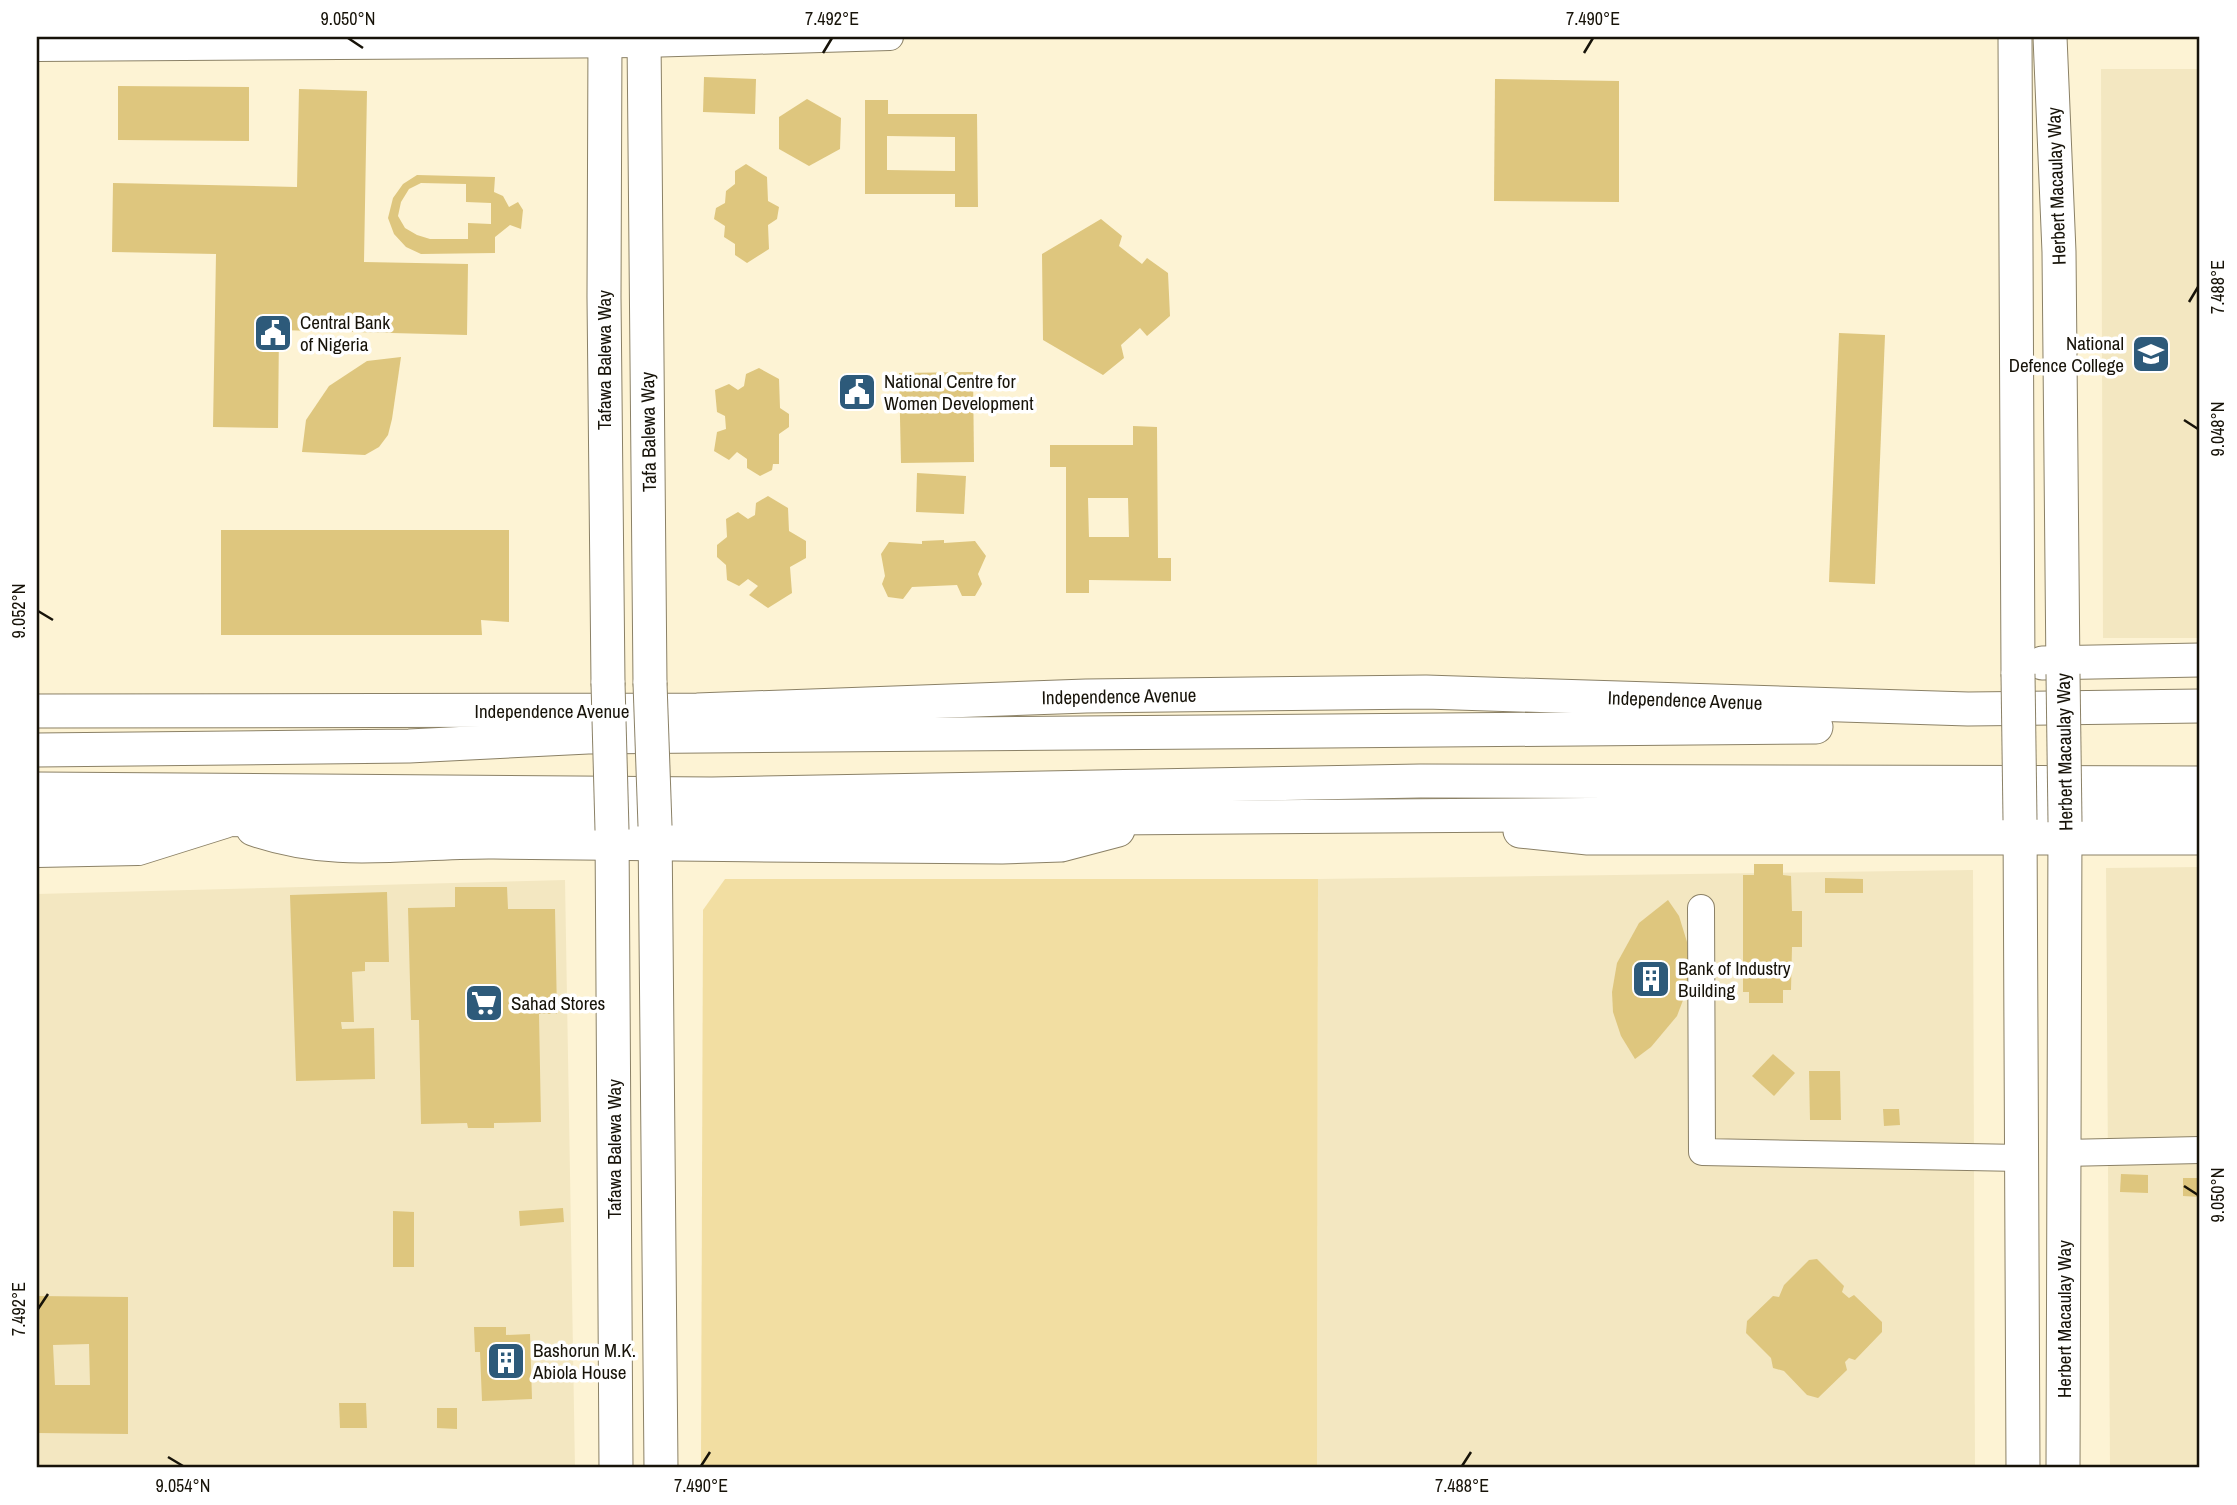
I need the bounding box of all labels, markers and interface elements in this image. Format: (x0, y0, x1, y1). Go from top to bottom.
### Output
text: 9.050°N (321, 6, 375, 31)
text: 7.492°E (805, 6, 859, 31)
text: 7.490°E (1566, 6, 1620, 31)
street label: Herbert Macaulay Way (2040, 106, 2072, 265)
text: 7.488°E (2205, 260, 2230, 314)
street label: Tafawa Balewa Way (591, 290, 617, 430)
place label: Central Bank of Nigeria (300, 309, 390, 357)
public building icon: Central Bank of Nigeria (252, 312, 294, 354)
place label: National Defence College (2009, 330, 2124, 378)
school or university icon: National Defence College (2130, 333, 2172, 375)
place label: National Centre for Women Development (884, 368, 1034, 416)
public building icon: National Centre for Women Development (836, 371, 878, 413)
street label: Tafa Balewa Way (634, 372, 662, 492)
text: 9.048°N (2205, 402, 2230, 456)
text: 9.052°N (6, 584, 31, 638)
street label: Herbert Macaulay Way (2050, 673, 2078, 831)
street label: Independence Avenue (1041, 682, 1197, 710)
street label: Independence Avenue (1607, 684, 1763, 716)
street label: Independence Avenue (475, 698, 629, 724)
place label: Bank of Industry Building (1678, 955, 1791, 1003)
building icon: Bank of Industry Building (1630, 958, 1672, 1000)
supermarket icon: Sahad Stores (463, 982, 505, 1024)
place label: Sahad Stores (511, 990, 606, 1016)
street label: Tafawa Balewa Way (601, 1079, 627, 1219)
text: 9.050°N (2205, 1168, 2230, 1222)
street label: Herbert Macaulay Way (2051, 1240, 2077, 1398)
text: 7.492°E (6, 1282, 31, 1336)
place label: Bashorun M.K. Abiola House (532, 1337, 636, 1385)
building icon: Bashorun M.K. Abiola House (485, 1340, 527, 1382)
text: 9.054°N (156, 1473, 210, 1498)
text: 7.490°E (674, 1473, 728, 1498)
text: 7.488°E (1435, 1473, 1489, 1498)

